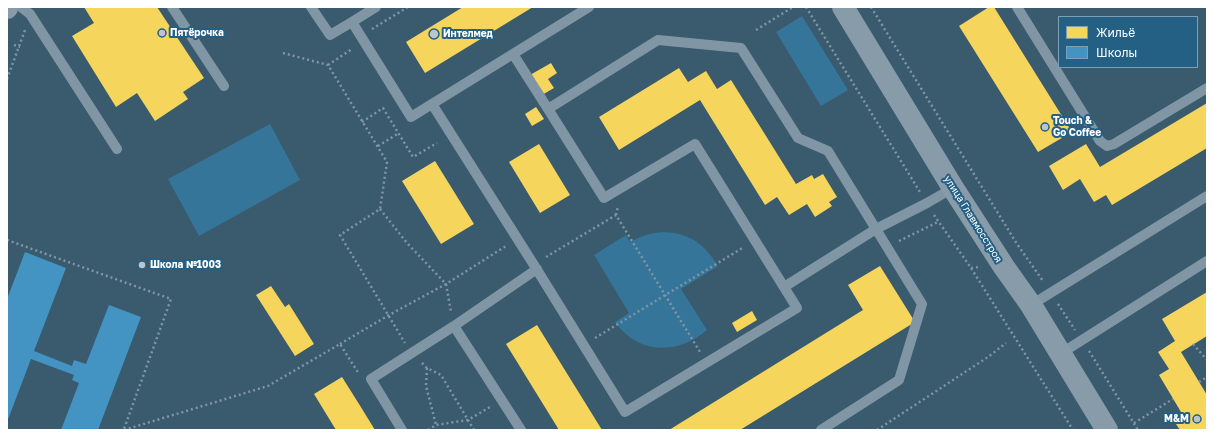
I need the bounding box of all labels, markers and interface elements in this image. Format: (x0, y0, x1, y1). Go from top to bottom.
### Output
legend (1058, 16, 1198, 68)
text: Жильё (1096, 25, 1135, 40)
place label: Пятёрочка (170, 27, 224, 39)
marker: Пятёрочка (157, 28, 167, 38)
marker: Интелмед (428, 28, 440, 40)
place label: Интелмед (443, 28, 493, 40)
text: Школы (1096, 45, 1137, 60)
place label: Touch & Go Coffee (1053, 115, 1101, 138)
marker: Touch & Go Coffee (1040, 122, 1050, 132)
street label: улица Главмосстроя (941, 173, 1005, 265)
place label: Школа №1003 (150, 259, 221, 271)
marker: Школа №1003 (137, 260, 147, 270)
place label: M&M (1164, 413, 1189, 425)
marker: M&M (1192, 414, 1202, 424)

